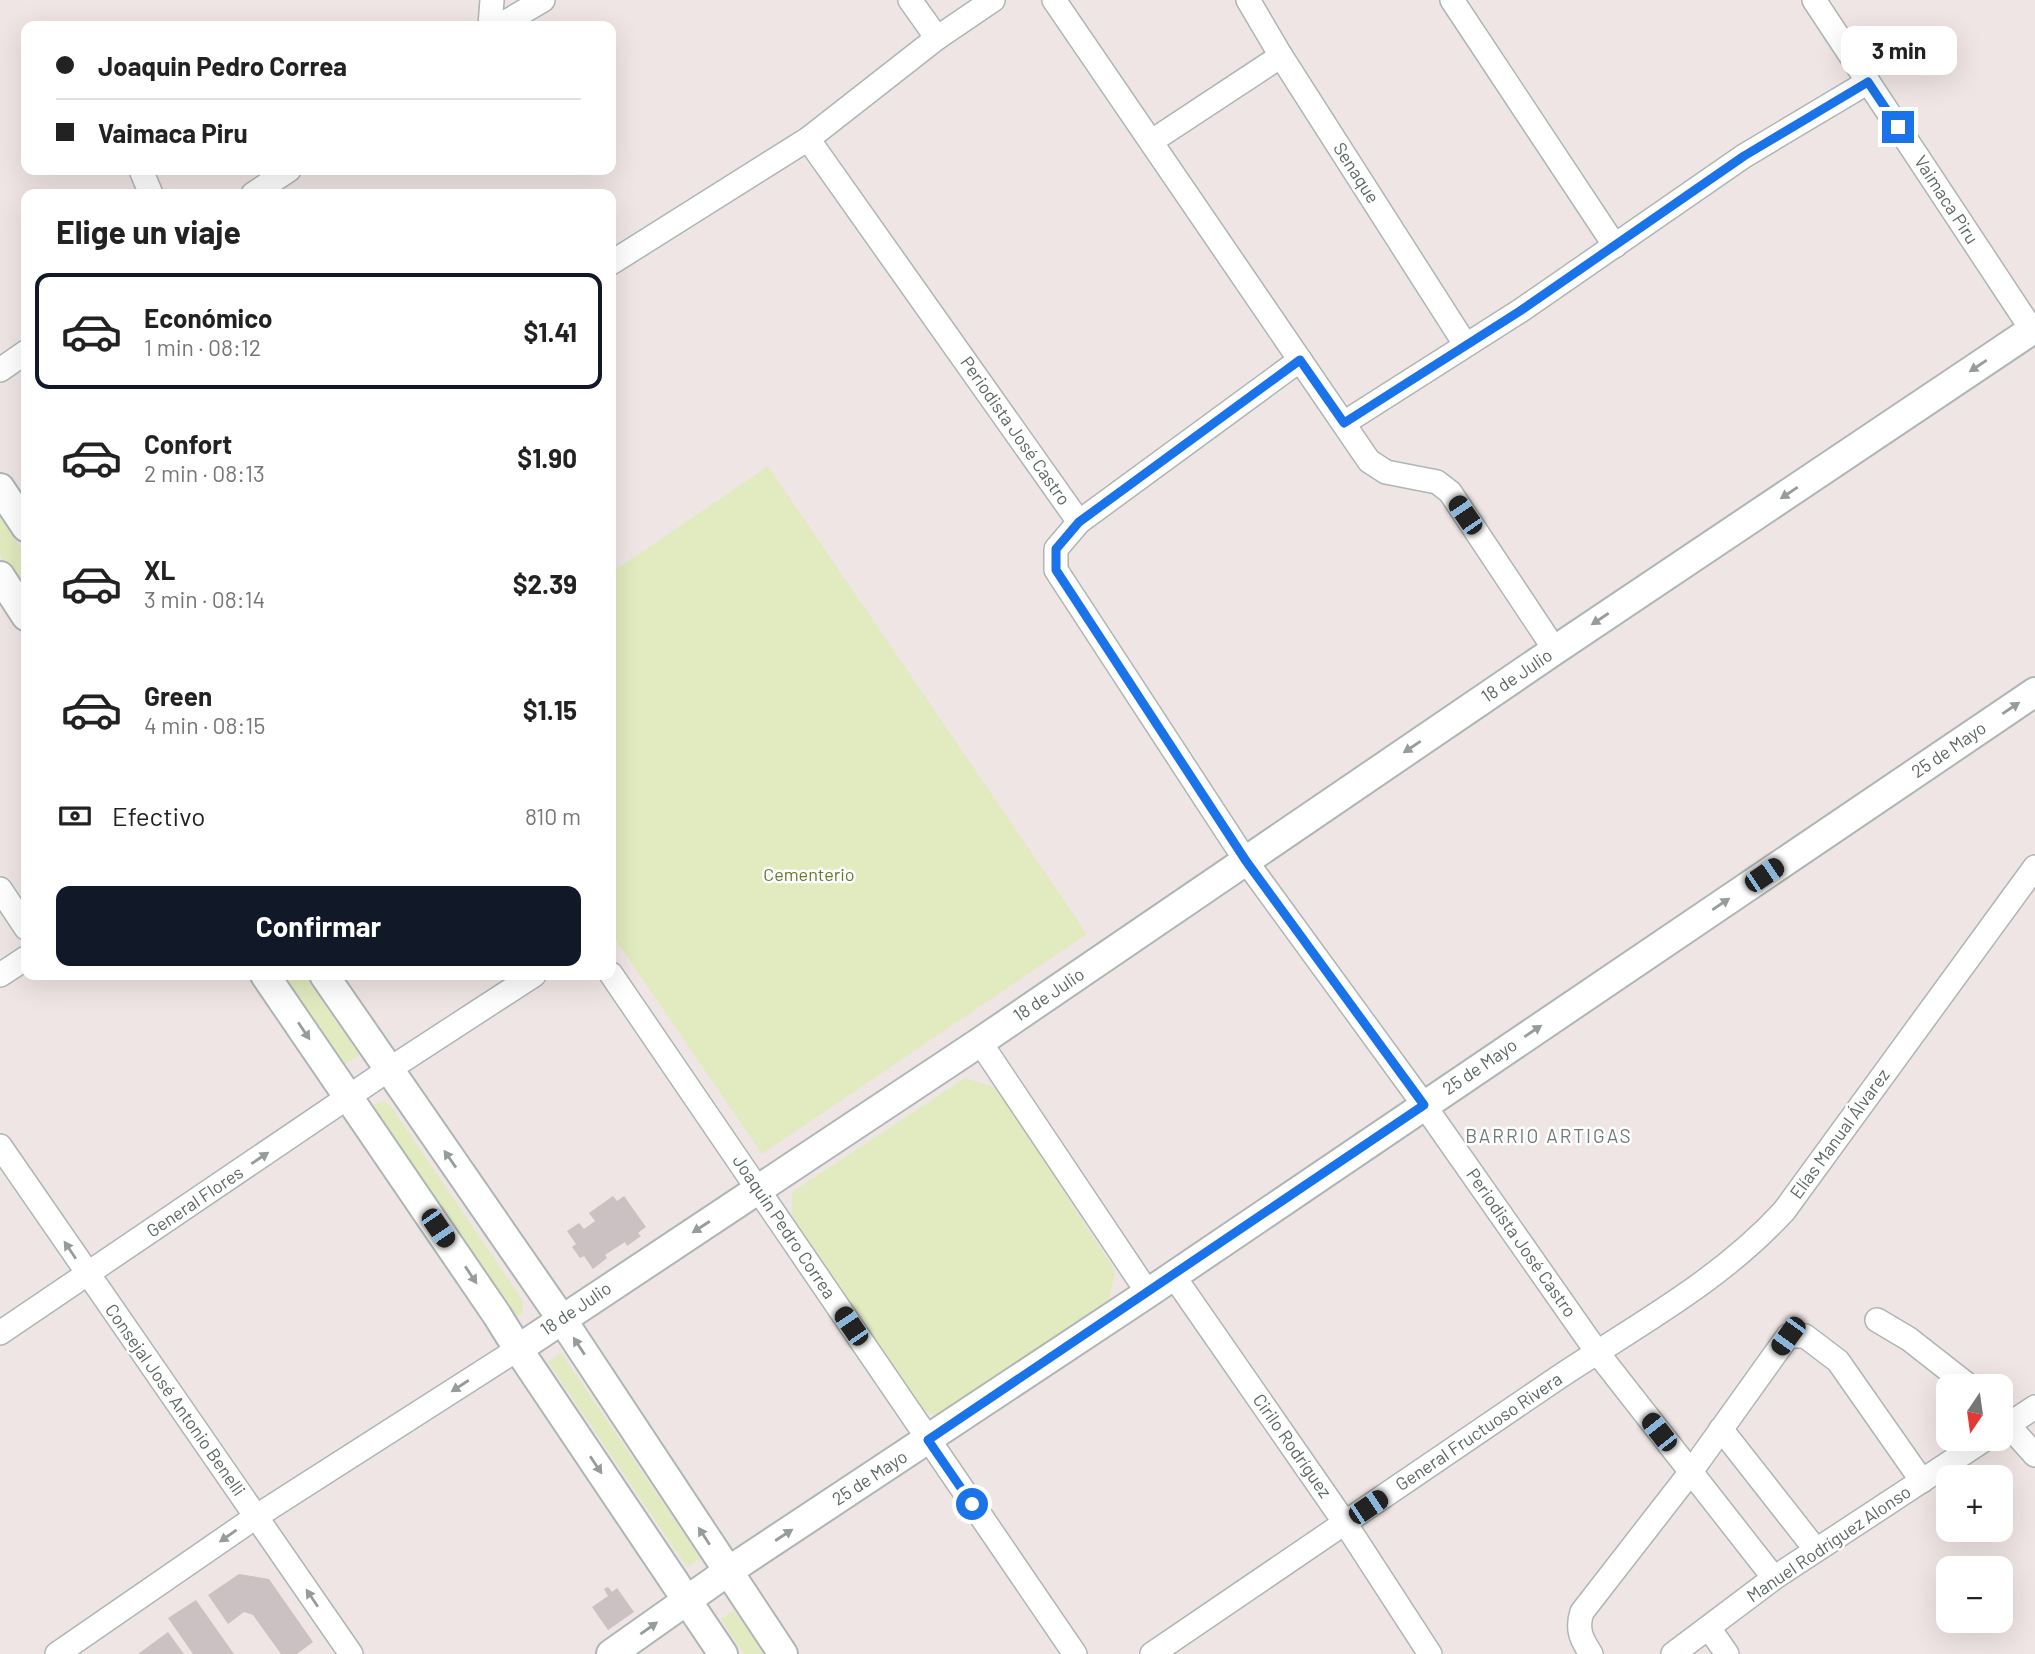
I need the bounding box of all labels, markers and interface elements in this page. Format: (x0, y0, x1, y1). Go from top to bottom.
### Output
callout: 3 min (1840, 25, 1956, 74)
text: 3 min (1872, 36, 1926, 64)
text: Joaquin Pedro Correa (98, 50, 347, 81)
route end (1882, 111, 1914, 143)
text: Vaimaca Piru (98, 117, 248, 148)
street label: Senaque (1329, 138, 1385, 207)
street label: Vaimaca Piru (1910, 151, 1984, 248)
text: Elige un viaje (56, 212, 241, 250)
icon: car (60, 300, 123, 363)
text: Económico (144, 302, 273, 333)
text: $1.41 (523, 316, 577, 347)
text: 1 min · 08:12 (144, 333, 261, 361)
street label: Periodista José Castro (956, 352, 1076, 509)
one-way arrow (1969, 359, 1988, 372)
icon: car (60, 426, 123, 489)
text: Confort (144, 428, 232, 459)
text: $1.90 (517, 442, 577, 473)
text: 2 min · 08:13 (144, 459, 265, 487)
one-way arrow (1780, 486, 1799, 499)
car (1445, 492, 1486, 538)
icon: car (60, 552, 123, 615)
text: XL (144, 554, 175, 585)
text: $2.39 (513, 568, 577, 599)
text: 3 min · 08:14 (144, 585, 265, 613)
one-way arrow (1591, 612, 1610, 625)
street label: 18 de Julio (1477, 643, 1556, 707)
icon: car (60, 678, 123, 741)
text: Green (144, 680, 212, 711)
text: $1.15 (523, 694, 577, 725)
one-way arrow (2002, 701, 2020, 715)
text: 4 min · 08:15 (144, 711, 265, 739)
street label: 25 de Mayo (1907, 716, 1990, 782)
one-way arrow (1403, 740, 1421, 754)
icon: cash (56, 797, 94, 835)
text: Efectivo (112, 800, 205, 831)
text: 810 m (525, 802, 581, 830)
car (1741, 855, 1788, 895)
park label: Cementerio (763, 863, 855, 885)
button: Confirmar (56, 886, 581, 966)
one-way arrow (1712, 898, 1731, 911)
street label: 18 de Julio (1009, 962, 1088, 1026)
one-way arrow (297, 1022, 311, 1040)
one-way arrow (1524, 1024, 1542, 1038)
street label: 25 de Mayo (1438, 1033, 1521, 1099)
street label: Elías Manual Álvarez (1785, 1064, 1894, 1203)
district label: BARRIO ARTIGAS (1465, 1124, 1633, 1147)
one-way arrow (443, 1150, 457, 1168)
street label: Joaquin Pedro Correa (728, 1150, 841, 1303)
one-way arrow (251, 1151, 269, 1165)
street label: General Flores (142, 1161, 247, 1242)
street label: Periodista José Castro (1462, 1164, 1582, 1321)
car (418, 1205, 459, 1251)
one-way arrow (692, 1220, 710, 1234)
one-way arrow (63, 1241, 77, 1259)
one-way arrow (464, 1265, 477, 1285)
street label: 18 de Julio (536, 1276, 615, 1340)
street label: Consejal José Antonio Benelli (101, 1299, 251, 1500)
car (831, 1303, 872, 1349)
car (1768, 1313, 1809, 1359)
one-way arrow (572, 1337, 586, 1355)
street label: General Fructuoso Rivera (1391, 1367, 1566, 1495)
north arrow (1936, 1374, 2012, 1451)
map controls (1936, 1374, 2013, 1633)
one-way arrow (450, 1379, 470, 1392)
street label: Cirilo Rodríguez (1249, 1389, 1337, 1502)
car (1638, 1409, 1681, 1455)
street label: 25 de Mayo (828, 1445, 911, 1510)
one-way arrow (589, 1455, 602, 1475)
button: + (1936, 1465, 2013, 1542)
street label: Manuel Rodríguez Alonso (1742, 1480, 1915, 1606)
car (1345, 1487, 1392, 1527)
route start (956, 1488, 988, 1520)
one-way arrow (697, 1527, 710, 1546)
one-way arrow (219, 1529, 237, 1543)
one-way arrow (775, 1529, 794, 1542)
button: − (1936, 1556, 2013, 1633)
one-way arrow (306, 1588, 319, 1607)
one-way arrow (640, 1621, 658, 1635)

